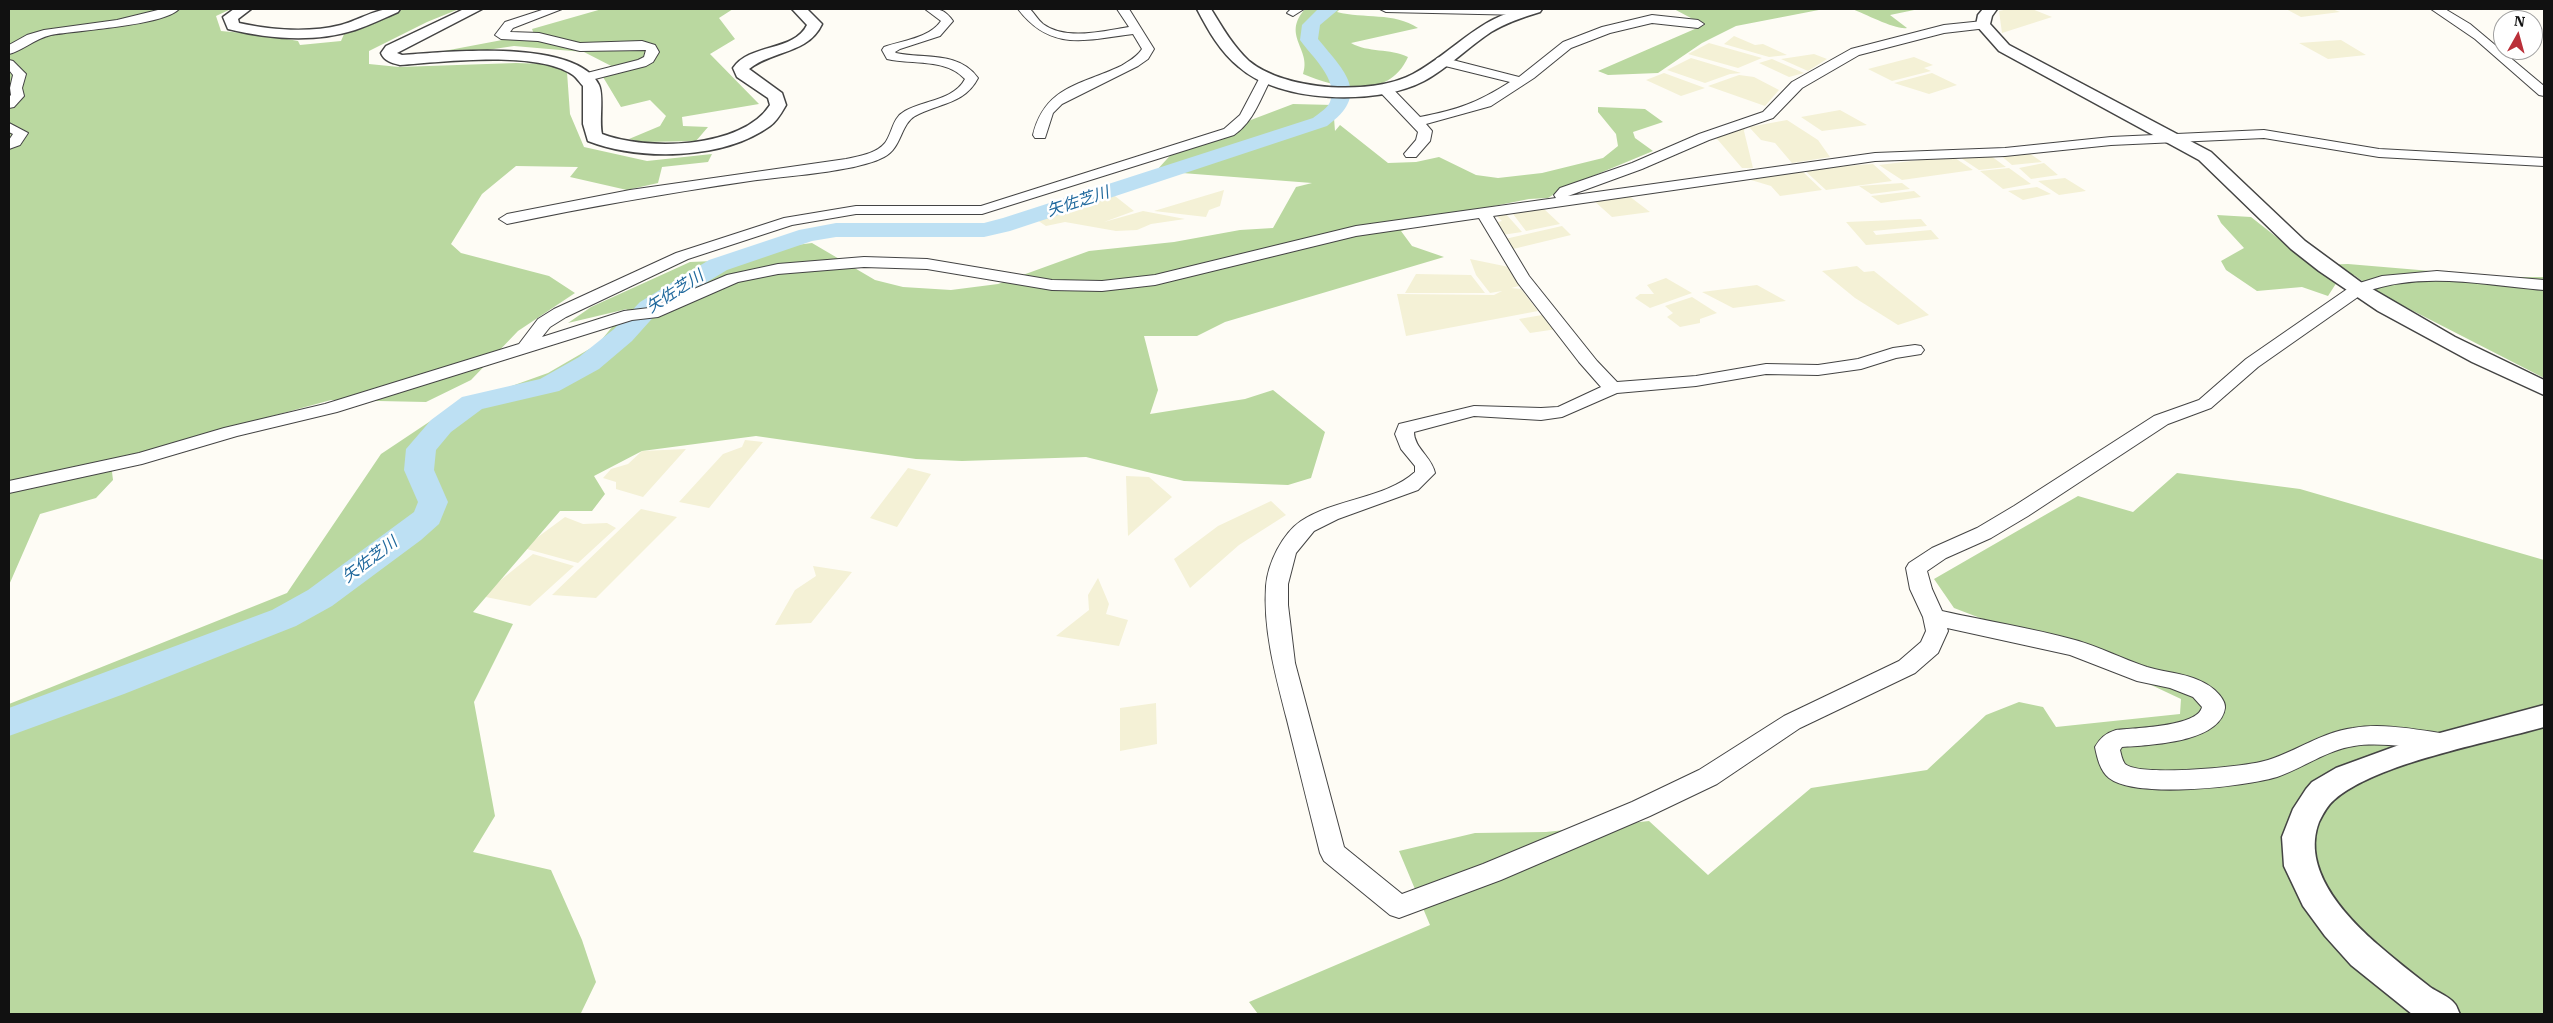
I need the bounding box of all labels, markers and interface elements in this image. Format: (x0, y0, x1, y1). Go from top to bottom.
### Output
north arrow (2493, 10, 2543, 60)
text: N (2513, 11, 2526, 31)
water label: 矢佐芝川 (1045, 183, 1111, 221)
water label: 矢佐芝川 (643, 267, 707, 317)
water label: 矢佐芝川 (339, 533, 401, 587)

